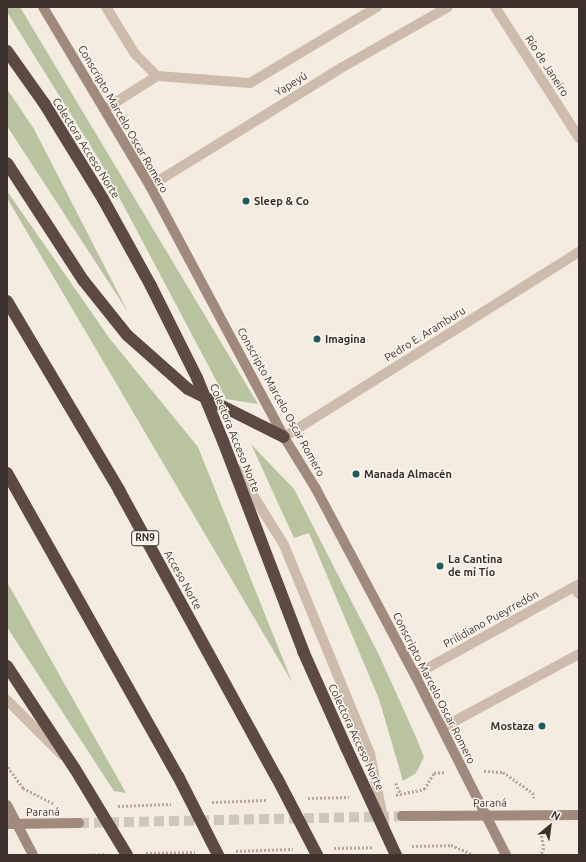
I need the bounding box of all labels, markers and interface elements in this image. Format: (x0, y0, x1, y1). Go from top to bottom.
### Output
street label: Río de Janeiro (522, 33, 572, 99)
street label: Conscripto Marcelo Oscar Romero (75, 43, 171, 195)
street label: Yapeyú (272, 69, 310, 99)
street label: Colectora Acceso Norte (50, 95, 122, 201)
place label: Sleep & Co (254, 194, 309, 208)
marker: Sleep & Co (241, 196, 251, 206)
street label: Pedro E. Aramburu (382, 304, 468, 364)
street label: Conscripto Marcelo Oscar Romero (234, 325, 328, 479)
place label: Imagina (325, 332, 366, 346)
marker: Imagina (312, 334, 322, 344)
street label: Colectora Acceso Norte (207, 382, 263, 494)
place label: Manada Almacén (364, 467, 452, 481)
marker: Manada Almacén (351, 469, 361, 479)
road number: RN9 (131, 530, 159, 546)
street label: Acceso Norte (161, 548, 205, 612)
place label: La Cantina de mi Tío (448, 553, 502, 579)
marker: La Cantina de mi Tío (435, 561, 445, 571)
street label: Prilidiano Pueyrredón (441, 587, 541, 651)
street label: Conscripto Marcelo Oscar Romero (390, 610, 478, 766)
street label: Colectora Acceso Norte (325, 682, 387, 792)
place label: Mostaza (491, 719, 534, 733)
marker: Mostaza (537, 721, 547, 731)
street label: Paraná (473, 796, 507, 810)
street label: Paraná (26, 805, 60, 819)
north arrow (530, 806, 570, 846)
text: N (549, 808, 562, 823)

